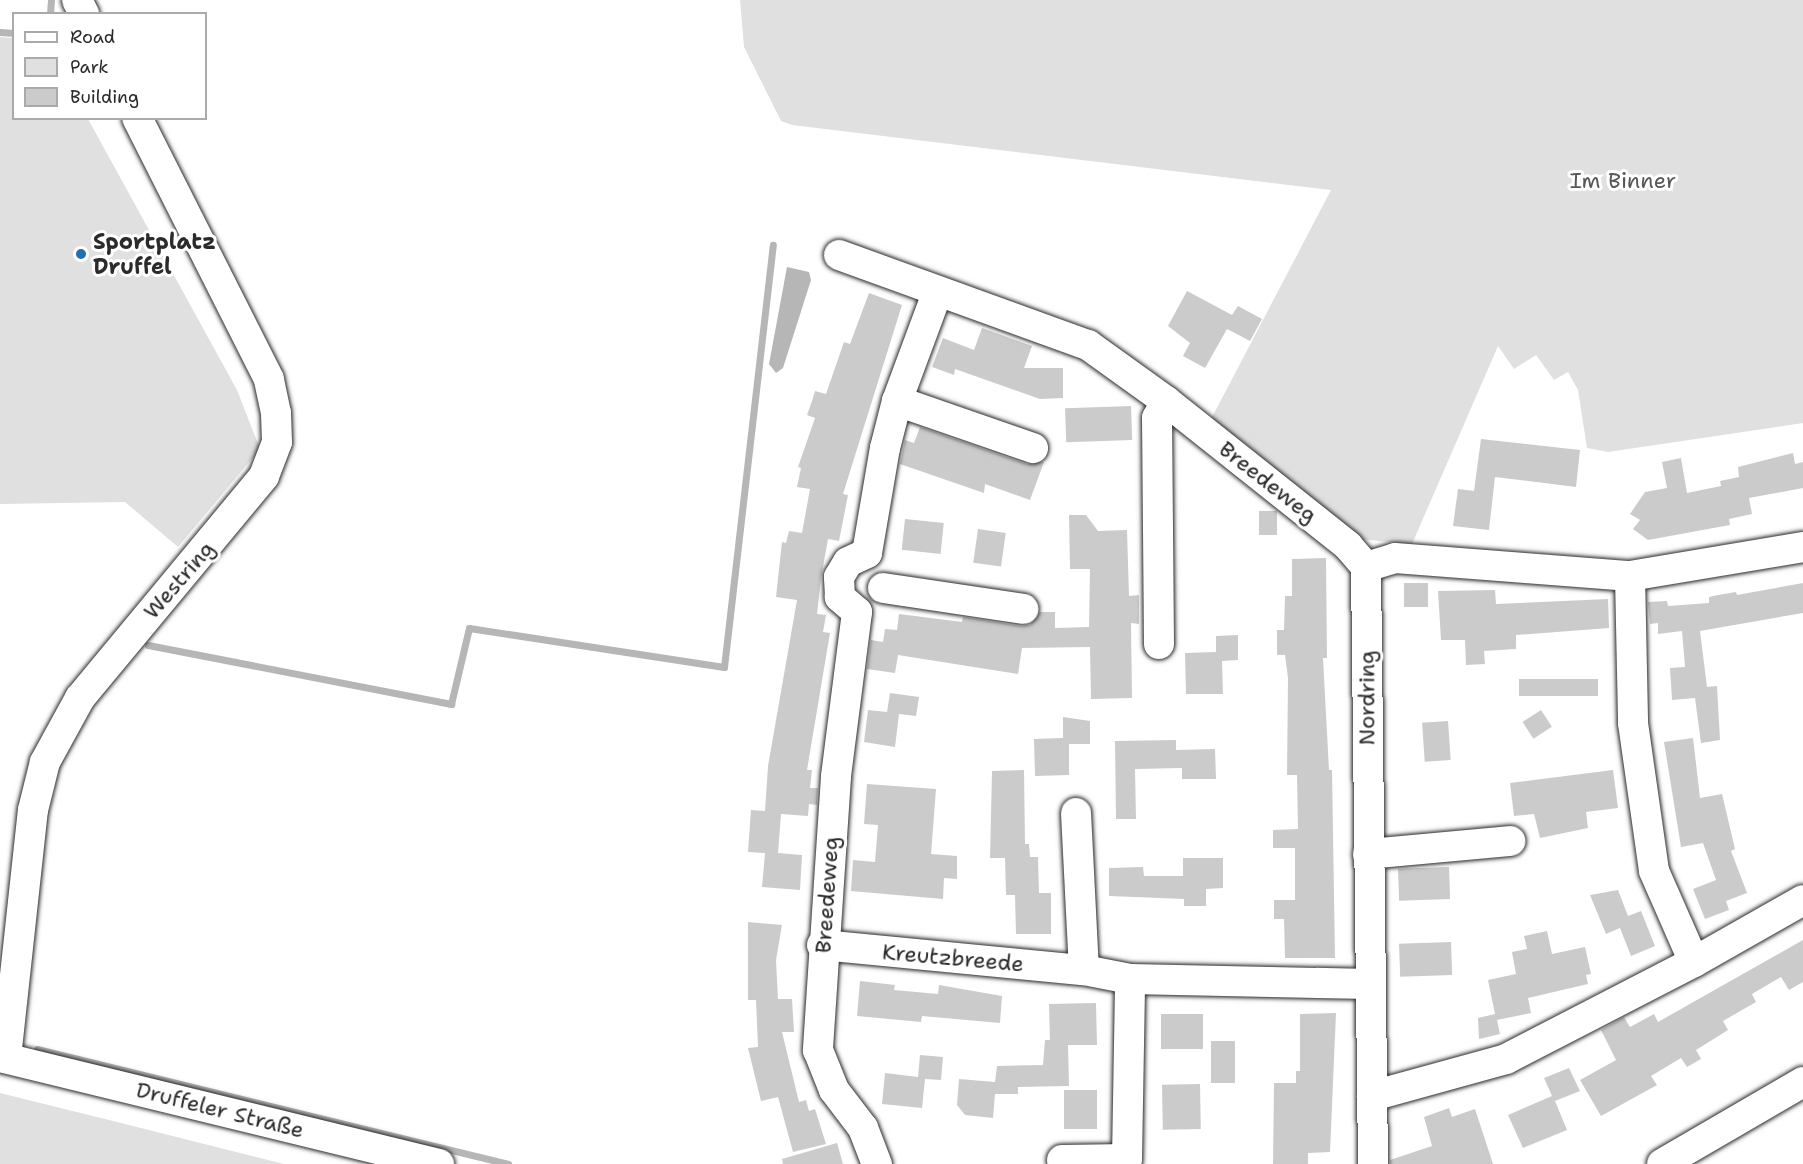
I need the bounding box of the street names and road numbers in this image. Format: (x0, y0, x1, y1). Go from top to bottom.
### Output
street label: Breedeweg (1214, 436, 1322, 528)
street label: Westring (138, 536, 220, 624)
street label: Nordring (1354, 650, 1380, 746)
street label: Breedeweg (810, 836, 844, 954)
street label: Kreutzbreede (881, 939, 1025, 977)
street label: Druffeler Straße (133, 1076, 307, 1144)

